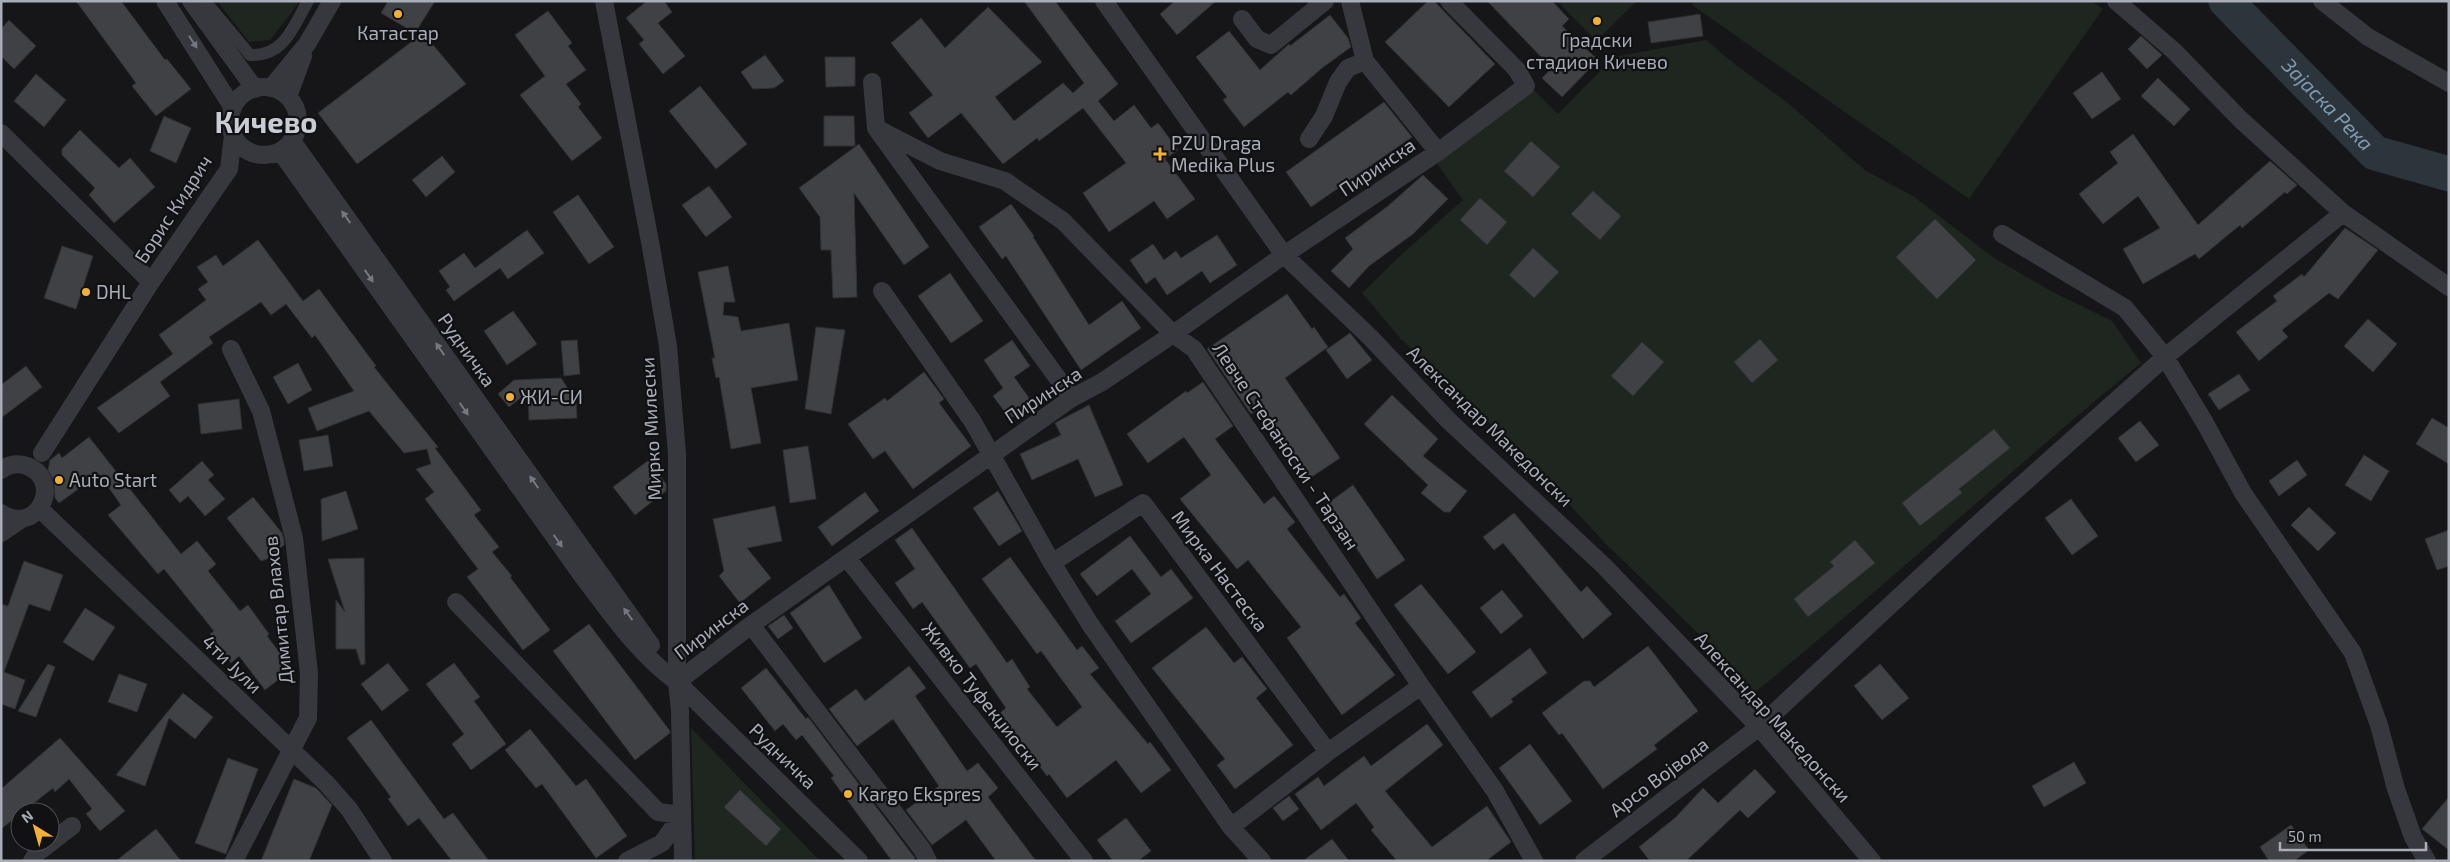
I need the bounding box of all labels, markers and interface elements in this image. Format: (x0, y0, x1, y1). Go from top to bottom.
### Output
marker: Катастар (392, 8, 404, 20)
marker: Градски стадион Кичево (1591, 15, 1603, 27)
place label: Катастар (357, 21, 439, 44)
place label: Градски стадион Кичево (1526, 28, 1668, 73)
one-way arrow (188, 35, 197, 48)
water label: Зајаска Река (2277, 52, 2379, 155)
district label: Кичево (215, 104, 317, 139)
place label: PZU Draga Medika Plus (1171, 131, 1275, 176)
street label: Пиринска (1334, 133, 1419, 200)
marker: PZU Draga Medika Plus (1153, 147, 1167, 161)
street label: Борис Кидрич (129, 150, 216, 267)
one-way arrow (341, 210, 351, 224)
one-way arrow (364, 269, 374, 283)
place label: DHL (96, 280, 131, 303)
marker: DHL (80, 286, 92, 298)
street label: Рудничка (433, 308, 501, 392)
street label: Левче Стефаноски - Тарзан (1208, 338, 1365, 554)
street label: Александар Македонски (1403, 340, 1578, 511)
one-way arrow (435, 342, 445, 356)
street label: Мирко Милески (635, 357, 666, 501)
street label: Пиринска (1000, 361, 1086, 428)
place label: ЖИ-СИ (520, 385, 583, 408)
marker: ЖИ-СИ (504, 391, 516, 403)
one-way arrow (458, 402, 469, 415)
place label: Auto Start (69, 468, 157, 491)
marker: Auto Start (53, 474, 65, 486)
one-way arrow (529, 475, 539, 489)
street label: Мирка Настеска (1167, 506, 1273, 636)
one-way arrow (553, 534, 563, 548)
street label: Димитар Влахов (258, 535, 297, 685)
street label: Пиринска (669, 593, 752, 664)
one-way arrow (623, 607, 633, 621)
street label: Живко Туфекџиоски (917, 617, 1047, 775)
street label: Александар Македонски (1691, 627, 1856, 807)
street label: 4ти Јули (197, 630, 267, 698)
street label: Рудничка (744, 718, 822, 794)
street label: Арсо Војвода (1605, 732, 1712, 821)
place label: Kargo Ekspres (858, 782, 981, 805)
marker: Kargo Ekspres (842, 788, 854, 800)
north arrow (10, 802, 60, 852)
text: N (18, 806, 36, 826)
scale bar (2280, 820, 2426, 852)
text: 50 m (2288, 827, 2322, 845)

